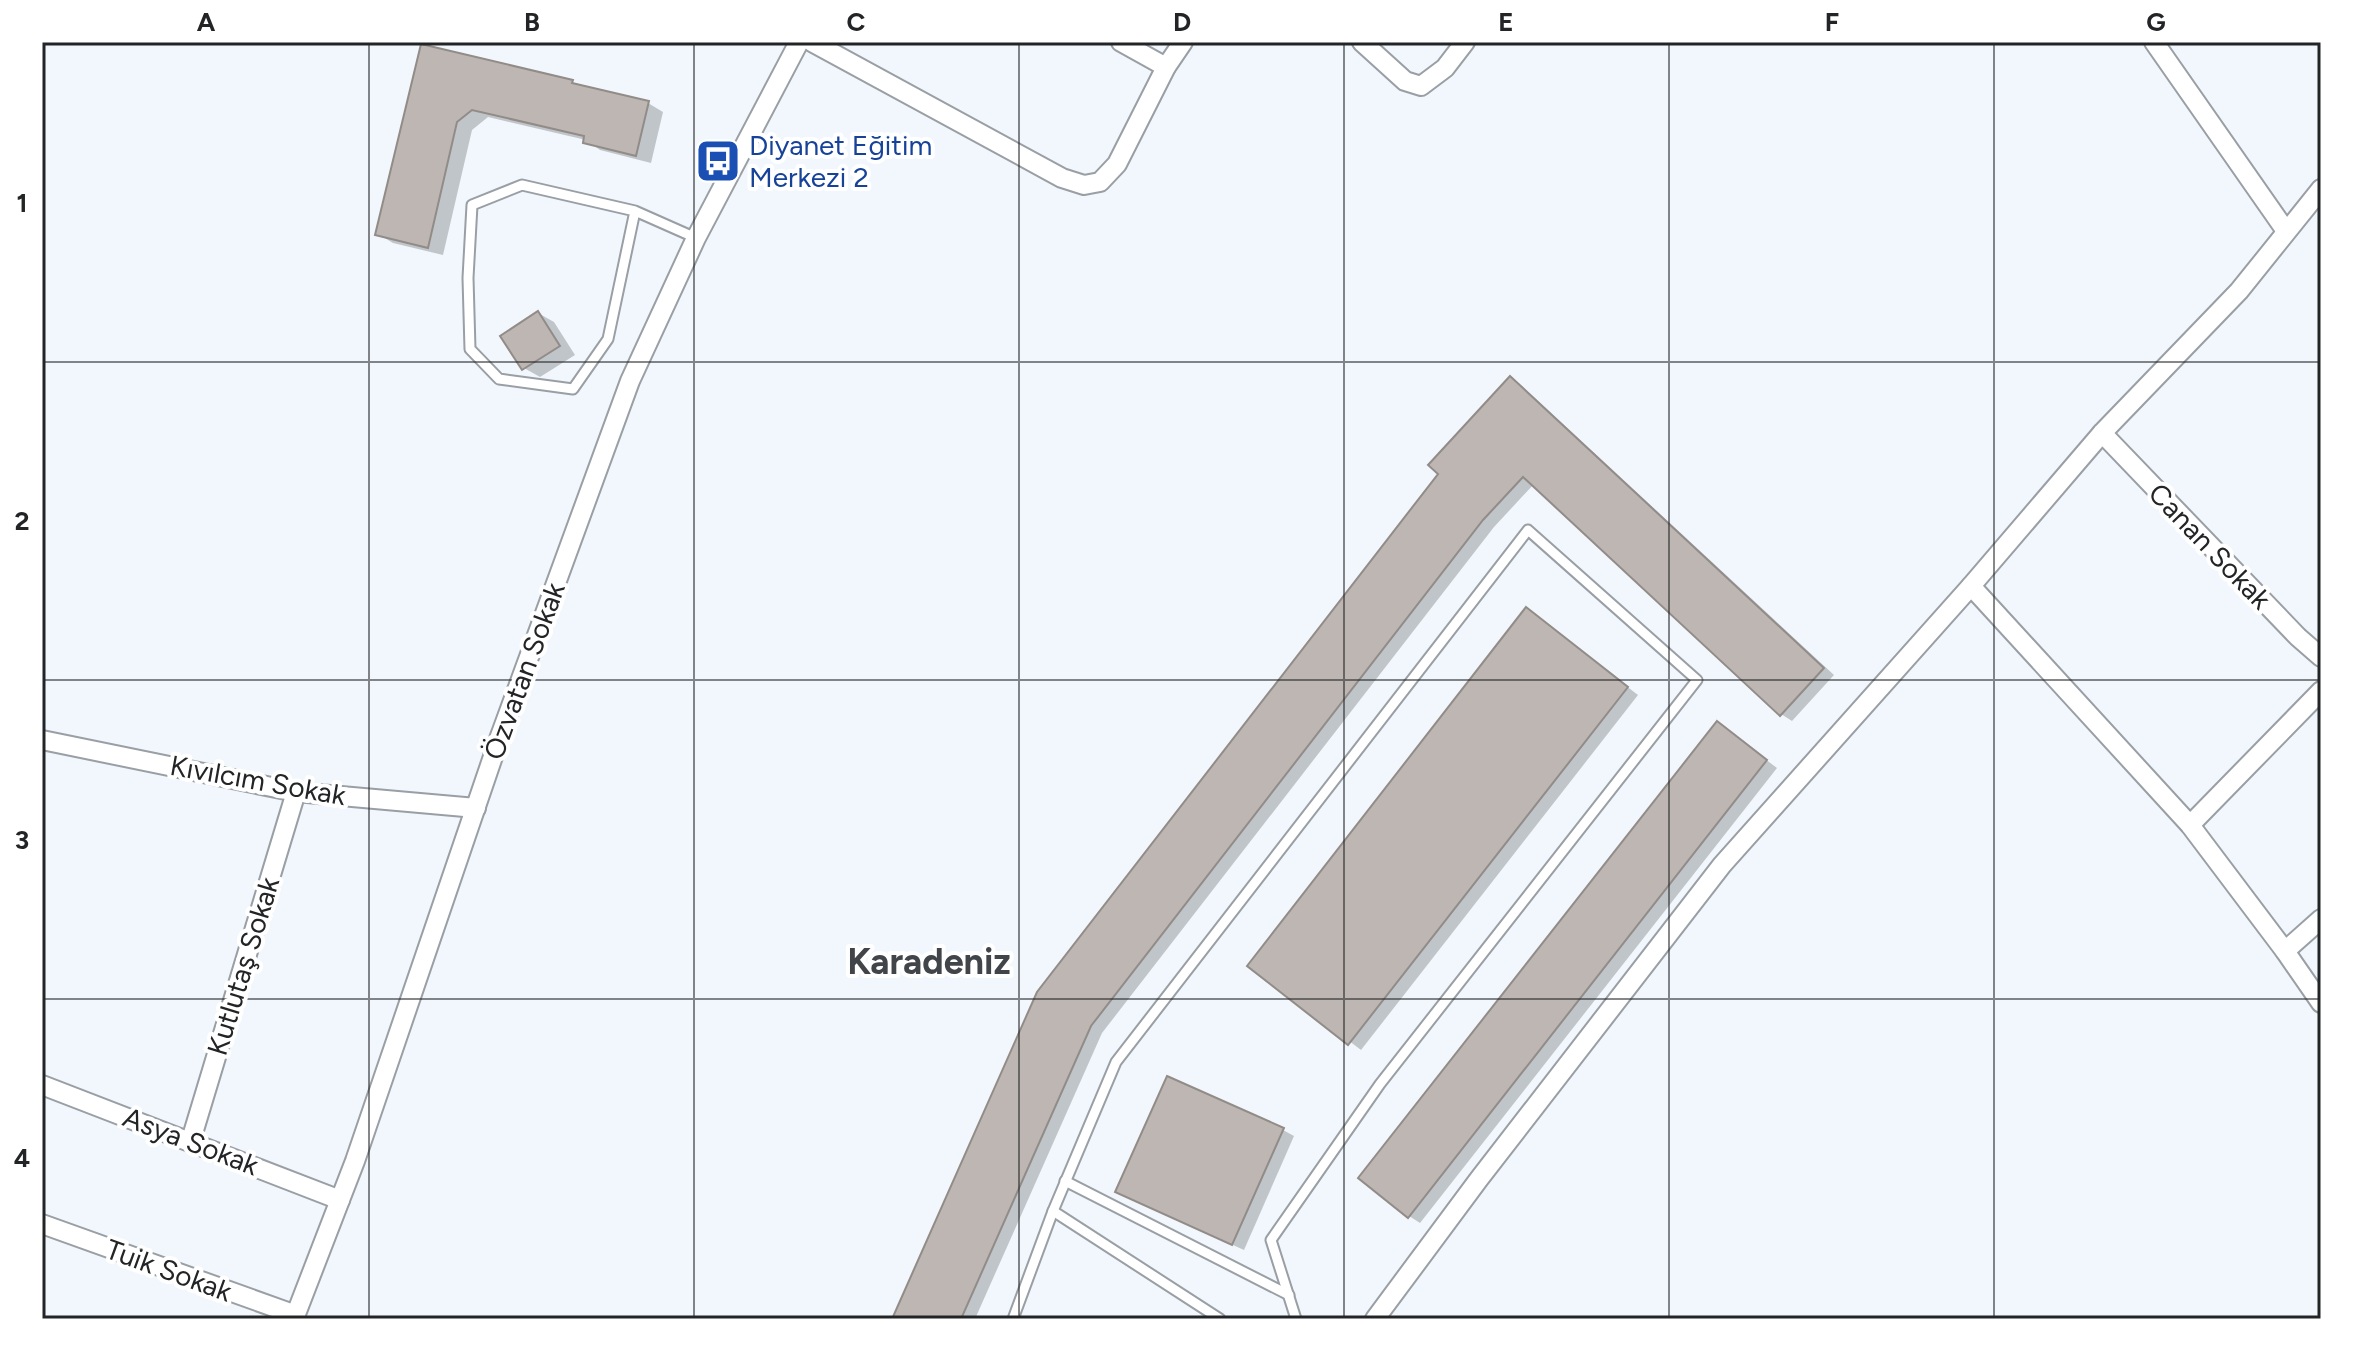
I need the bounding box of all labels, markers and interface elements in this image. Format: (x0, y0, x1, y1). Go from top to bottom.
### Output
text: A (197, 6, 216, 38)
text: B (524, 6, 540, 38)
text: C (847, 6, 866, 38)
text: D (1173, 6, 1191, 38)
text: E (1498, 6, 1514, 38)
text: F (1825, 6, 1839, 38)
text: G (2146, 6, 2166, 38)
place label: Diyanet Eğitim Merkezi 2 (749, 128, 932, 194)
bus stop icon: Diyanet Eğitim Merkezi 2 (694, 137, 742, 185)
text: 1 (17, 187, 27, 219)
street label: Canan Sokak (2142, 476, 2279, 616)
text: 2 (14, 505, 30, 537)
street label: Özvatan Sokak (476, 577, 572, 764)
street label: Kıvılcım Sokak (168, 748, 349, 812)
text: 3 (15, 824, 29, 856)
street label: Kutlutaş Sokak (200, 872, 286, 1059)
district label: Karadeniz (847, 940, 1011, 983)
street label: Asya Sokak (119, 1100, 264, 1182)
text: 4 (14, 1142, 30, 1174)
street label: Tuik Sokak (101, 1232, 237, 1309)

